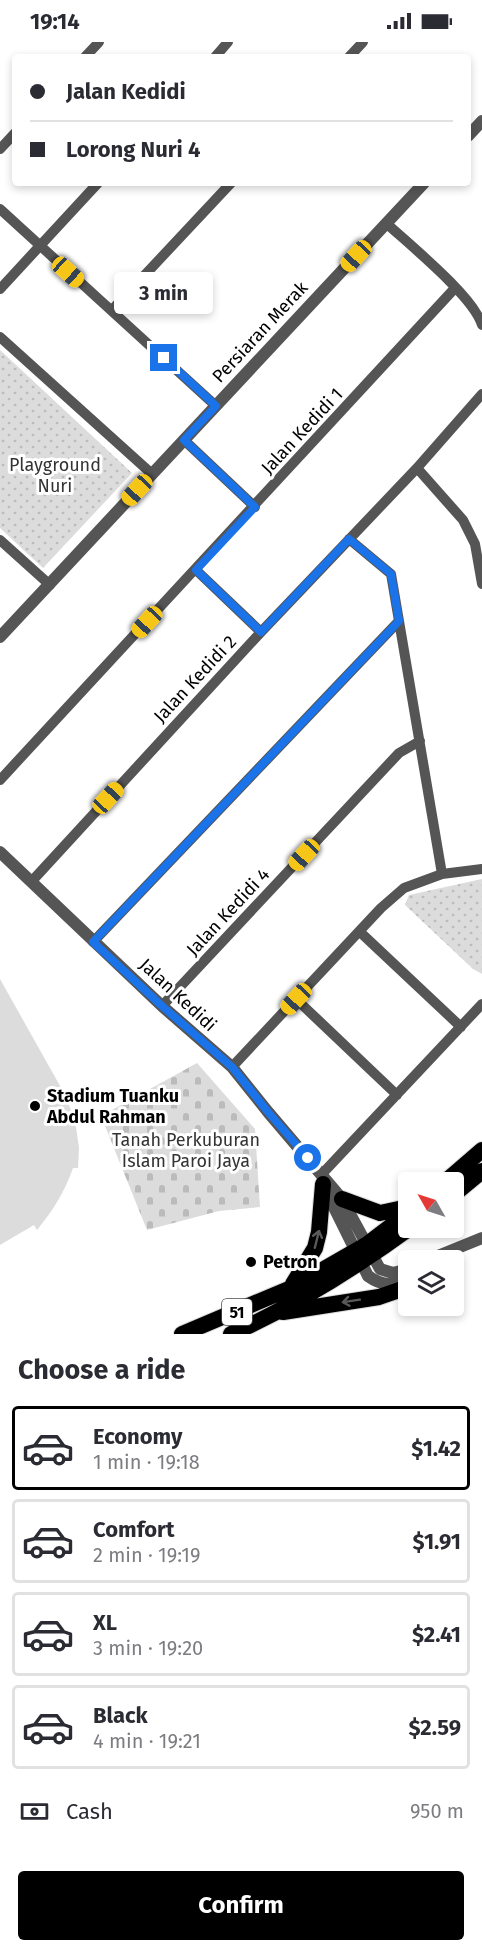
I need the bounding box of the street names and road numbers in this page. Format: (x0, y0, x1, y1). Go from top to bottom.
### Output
street label: Persiaran Merak (208, 276, 313, 387)
street label: Jalan Kedidi 1 (257, 383, 347, 479)
street label: Jalan Kedidi 2 (149, 631, 241, 727)
street label: Jalan Kedidi 4 (182, 863, 274, 960)
street label: Jalan Kedidi (135, 954, 221, 1036)
road number: 51 (222, 1299, 252, 1325)

